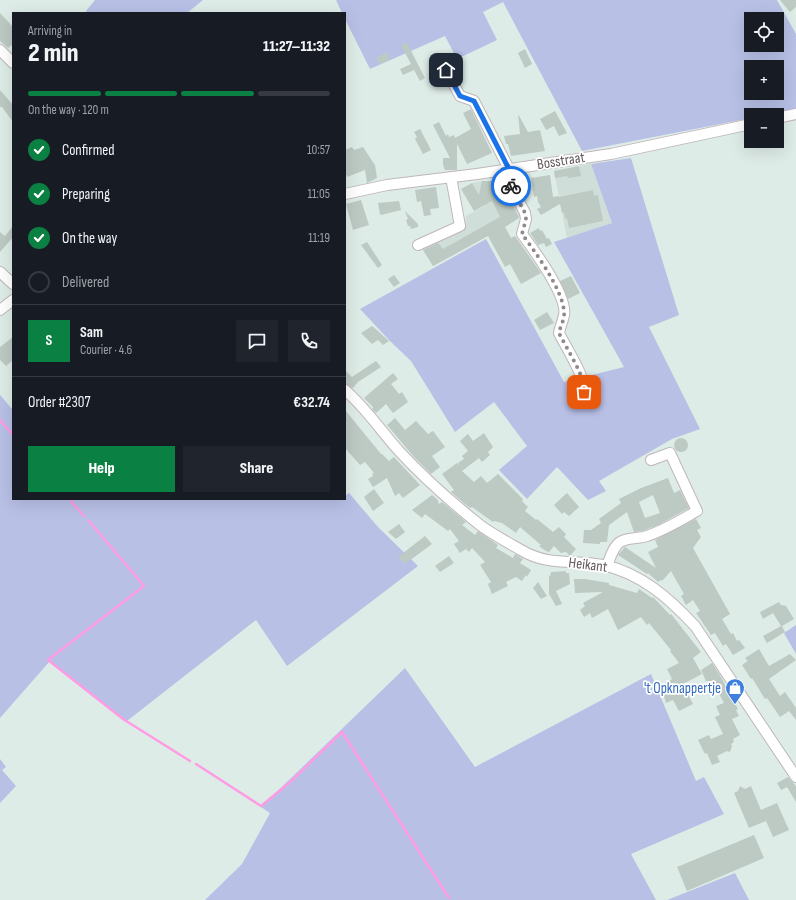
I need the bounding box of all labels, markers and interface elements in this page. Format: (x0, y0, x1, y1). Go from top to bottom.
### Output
map controls (744, 12, 784, 148)
button: locate (744, 12, 784, 52)
text: Arriving in (28, 23, 72, 39)
text: 11:27–11:32 (263, 37, 330, 56)
text: 2 min (28, 38, 78, 69)
pin (429, 53, 463, 87)
icon: home (435, 59, 457, 81)
button: + (744, 60, 784, 100)
text: On the way · 120 m (28, 102, 109, 118)
button: − (744, 108, 784, 148)
icon: check (28, 139, 50, 161)
text: Confirmed (62, 141, 115, 160)
text: 10:57 (307, 142, 330, 158)
street label: Bosstraat (536, 148, 587, 174)
courier (491, 166, 531, 206)
icon: bike (500, 175, 522, 197)
icon: check (28, 183, 50, 205)
text: Preparing (62, 185, 110, 204)
text: 11:05 (307, 186, 330, 202)
icon: check (28, 227, 50, 249)
text: On the way (62, 229, 117, 248)
text: 11:19 (308, 230, 330, 246)
text: Delivered (62, 273, 109, 292)
button: chat (236, 320, 278, 362)
button: phone (288, 320, 330, 362)
text: Sam (80, 323, 103, 342)
text: S (46, 331, 52, 350)
text: Courier · 4.6 (80, 342, 132, 358)
pin (567, 375, 601, 409)
icon: bag (573, 381, 595, 403)
text: Order #2307 (28, 393, 90, 412)
text: €32.74 (293, 393, 330, 412)
button: Help (28, 446, 175, 492)
button: Share (183, 446, 330, 492)
street label: Heikant (567, 553, 609, 577)
shop icon: 't Opknappertje (724, 677, 746, 705)
place label: 't Opknappertje (644, 679, 721, 698)

